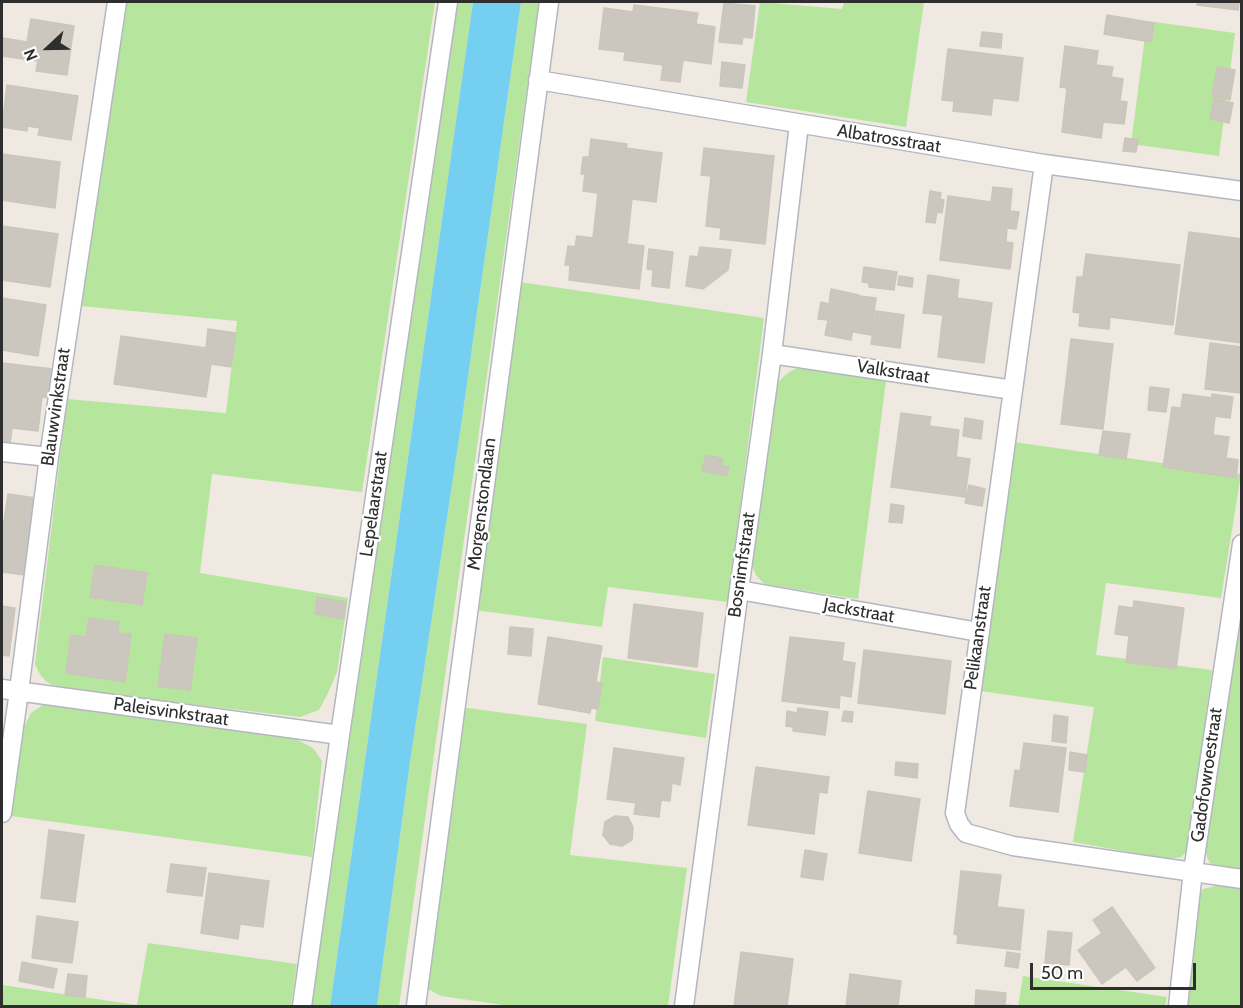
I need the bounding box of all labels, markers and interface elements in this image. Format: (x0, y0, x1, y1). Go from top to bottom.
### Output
north arrow (18, 18, 78, 78)
text: N (20, 46, 42, 64)
street label: Albatrosstraat (836, 120, 942, 158)
street label: Blauwvinkstraat (37, 347, 75, 467)
street label: Valkstraat (855, 356, 931, 388)
street label: Morgenstondlaan (463, 437, 501, 571)
street label: Lepelaarstraat (356, 450, 392, 558)
street label: Bosnimfstraat (724, 511, 760, 619)
street label: Pelikaanstraat (960, 585, 996, 691)
street label: Jackstraat (822, 594, 896, 628)
street label: Paleisvinkstraat (112, 693, 230, 731)
street label: Gadofowroestraat (1187, 706, 1227, 844)
scale bar (1033, 951, 1200, 989)
text: 50 m (1041, 962, 1083, 984)

